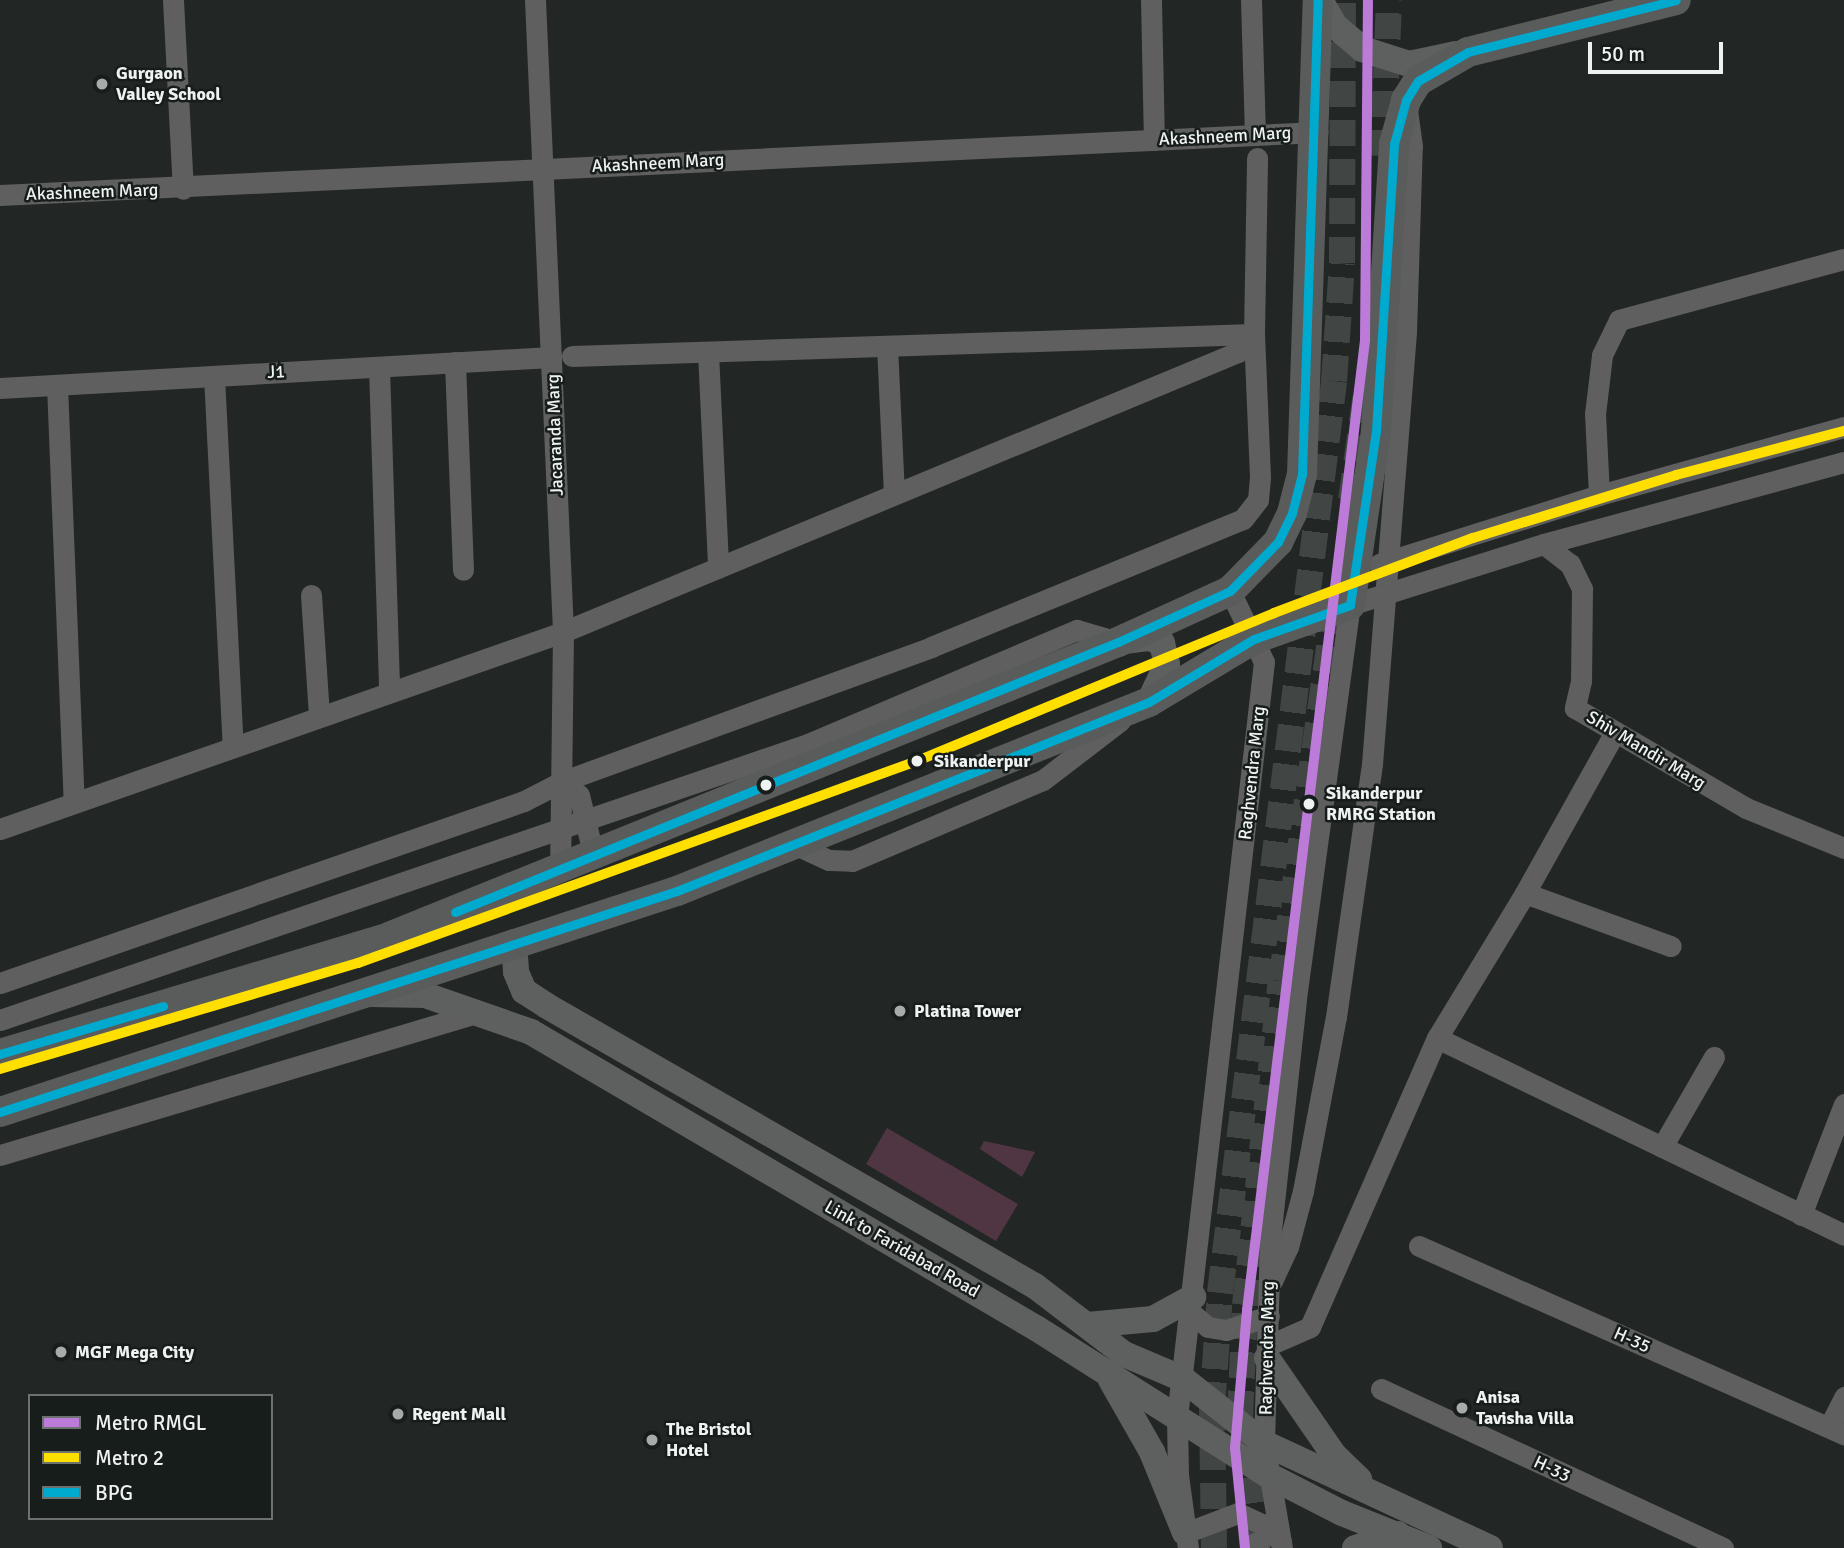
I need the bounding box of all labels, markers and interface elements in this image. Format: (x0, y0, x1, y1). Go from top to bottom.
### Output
scale bar (1592, 28, 1727, 72)
text: 50 m (1601, 41, 1645, 67)
place label: Gurgaon Valley School (116, 63, 221, 106)
marker: Gurgaon Valley School (94, 76, 110, 92)
street label: Akashneem Marg (1158, 122, 1292, 150)
street label: Akashneem Marg (591, 149, 725, 177)
street label: Akashneem Marg (25, 179, 159, 205)
street label: J1 (267, 361, 285, 383)
street label: Jacaranda Marg (542, 374, 568, 496)
street label: Raghvendra Marg (1234, 705, 1270, 841)
street label: Shiv Mandir Marg (1583, 706, 1709, 794)
marker: Sikanderpur (906, 750, 928, 772)
place label: Sikanderpur (934, 750, 1030, 772)
unlabelled marker (759, 778, 773, 792)
place label: Sikanderpur RMRG Station (1326, 783, 1436, 826)
marker: Sikanderpur RMRG Station (1298, 793, 1320, 815)
place label: Platina Tower (914, 1000, 1021, 1022)
marker: Platina Tower (892, 1003, 908, 1019)
street label: Link to Faridabad Road (821, 1196, 983, 1302)
street label: Raghvendra Marg (1255, 1281, 1279, 1415)
street label: H-35 (1610, 1322, 1654, 1358)
place label: MGF Mega City (75, 1341, 194, 1363)
marker: MGF Mega City (53, 1344, 69, 1360)
place label: Anisa Tavisha Villa (1476, 1387, 1574, 1430)
legend (28, 1394, 273, 1520)
marker: Anisa Tavisha Villa (1454, 1400, 1470, 1416)
place label: Regent Mall (412, 1403, 506, 1425)
marker: Regent Mall (390, 1406, 406, 1422)
text: Metro RMGL (95, 1410, 207, 1436)
place label: The Bristol Hotel (666, 1419, 751, 1462)
marker: The Bristol Hotel (644, 1432, 660, 1448)
text: Metro 2 (95, 1445, 164, 1471)
street label: H-33 (1530, 1451, 1574, 1487)
text: BPG (95, 1480, 133, 1506)

